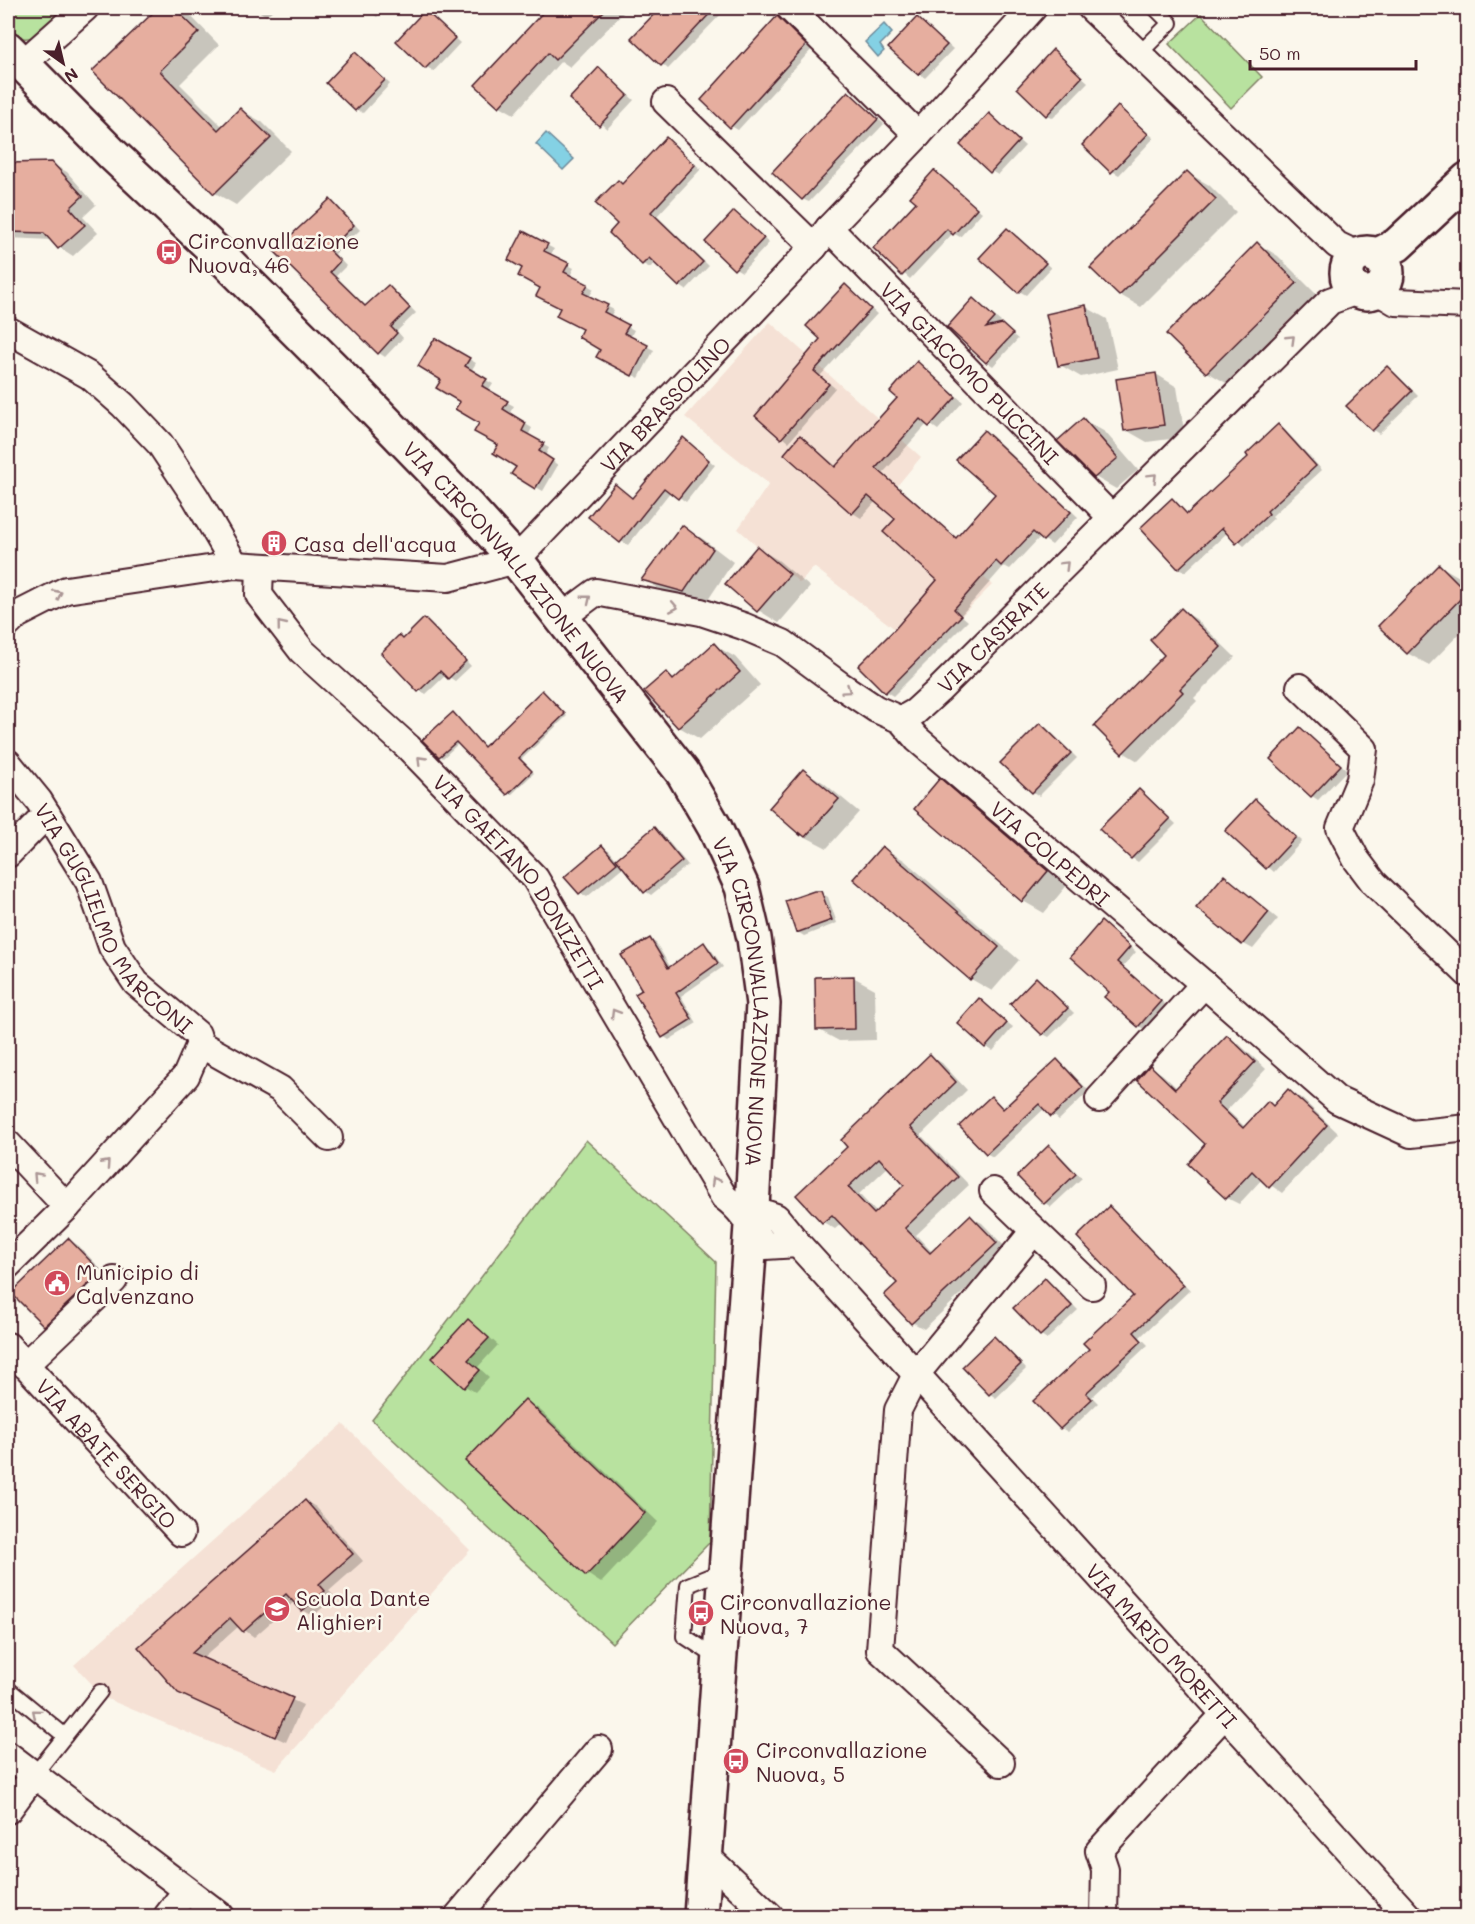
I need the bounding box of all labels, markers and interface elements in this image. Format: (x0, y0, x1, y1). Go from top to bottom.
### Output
north arrow (33, 33, 93, 93)
scale bar (1250, 33, 1416, 71)
text: 50 m (1259, 41, 1301, 65)
text: N (61, 64, 83, 88)
place label: Circonvallazione Nuova, 46 (188, 227, 359, 278)
bus stop icon: Circonvallazione Nuova, 46 (154, 237, 184, 267)
street label: VIA GIACOMO PUCCINI (875, 276, 1065, 470)
street label: VIA BRASSOLINO (594, 330, 736, 477)
one-way arrow (1284, 335, 1295, 346)
street label: VIA CIRCONVALLAZIONE NUOVA (398, 435, 636, 708)
one-way arrow (1146, 473, 1157, 484)
building icon: Casa dell'acqua (259, 528, 289, 558)
place label: Casa dell'acqua (294, 530, 457, 557)
one-way arrow (1058, 561, 1068, 572)
street label: VIA CASIRATE (931, 576, 1054, 698)
one-way arrow (51, 590, 62, 602)
one-way arrow (580, 595, 591, 606)
one-way arrow (668, 600, 678, 613)
one-way arrow (278, 621, 289, 632)
one-way arrow (840, 683, 851, 694)
one-way arrow (417, 757, 428, 767)
street label: VIA GAETANO DONIZETTI (428, 768, 611, 993)
street label: VIA COLPEDRI (985, 794, 1116, 912)
street label: VIA GUGLIELMO MARCONI (30, 797, 199, 1039)
street label: VIA CIRCONVALLAZIONE NUOVA (707, 832, 777, 1167)
one-way arrow (611, 1009, 623, 1019)
one-way arrow (99, 1160, 110, 1171)
one-way arrow (33, 1172, 44, 1182)
one-way arrow (710, 1177, 722, 1187)
place label: Municipio di Calvenzano (76, 1258, 199, 1309)
public building icon: Municipio di Calvenzano (42, 1268, 72, 1298)
street label: VIA ABATE SERGIO (31, 1372, 183, 1534)
street label: VIA MARIO MORETTI (1081, 1557, 1244, 1733)
place label: Scuola Dante Alighieri (296, 1584, 431, 1635)
place label: Circonvallazione Nuova, 7 (720, 1588, 891, 1639)
school or university icon: Scuola Dante Alighieri (262, 1594, 292, 1624)
bus stop icon: Circonvallazione Nuova, 7 (686, 1598, 716, 1628)
one-way arrow (32, 1709, 43, 1720)
place label: Circonvallazione Nuova, 5 (756, 1736, 927, 1787)
bus stop icon: Circonvallazione Nuova, 5 (721, 1746, 751, 1776)

